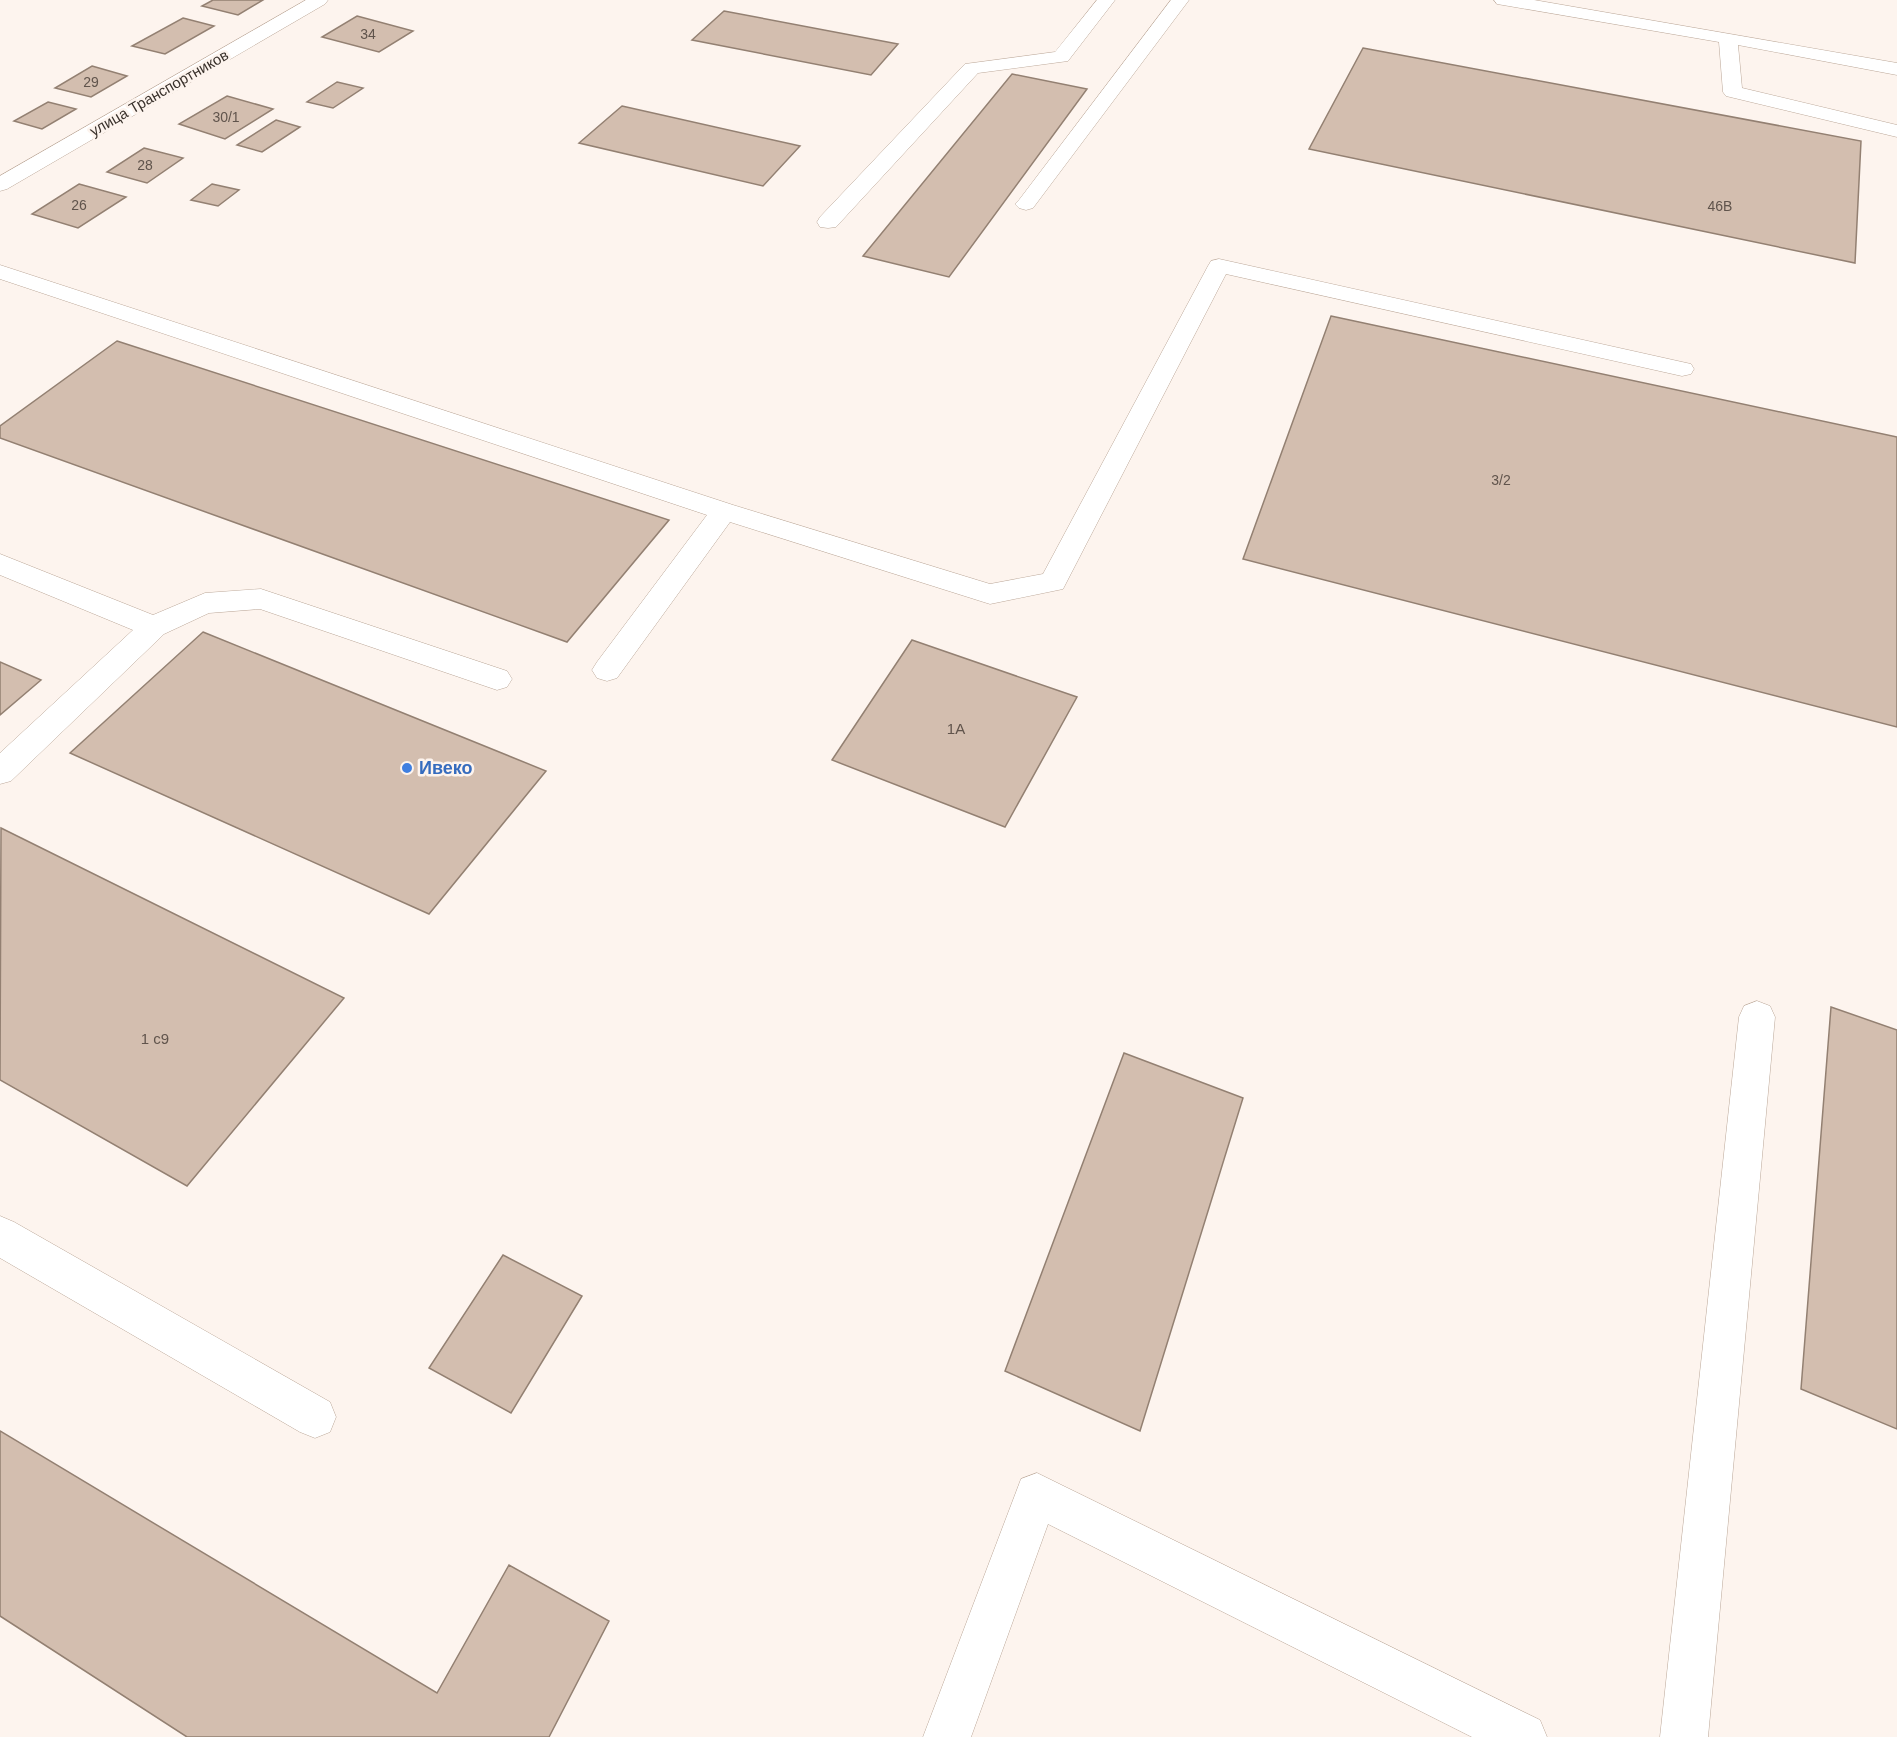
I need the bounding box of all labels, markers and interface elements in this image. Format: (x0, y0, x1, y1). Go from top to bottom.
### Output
house number: 34 (360, 26, 376, 42)
street label: улица Транспортников (86, 46, 231, 139)
house number: 29 (83, 74, 99, 90)
house number: 30/1 (212, 109, 240, 125)
house number: 28 (137, 157, 153, 173)
house number: 26 (71, 197, 87, 213)
house number: 46В (1708, 198, 1732, 214)
house number: 3/2 (1491, 472, 1511, 488)
house number: 1А (947, 720, 965, 737)
place label: Ивеко (419, 758, 473, 778)
marker: Ивеко (400, 761, 414, 775)
house number: 1 с9 (141, 1030, 169, 1047)

